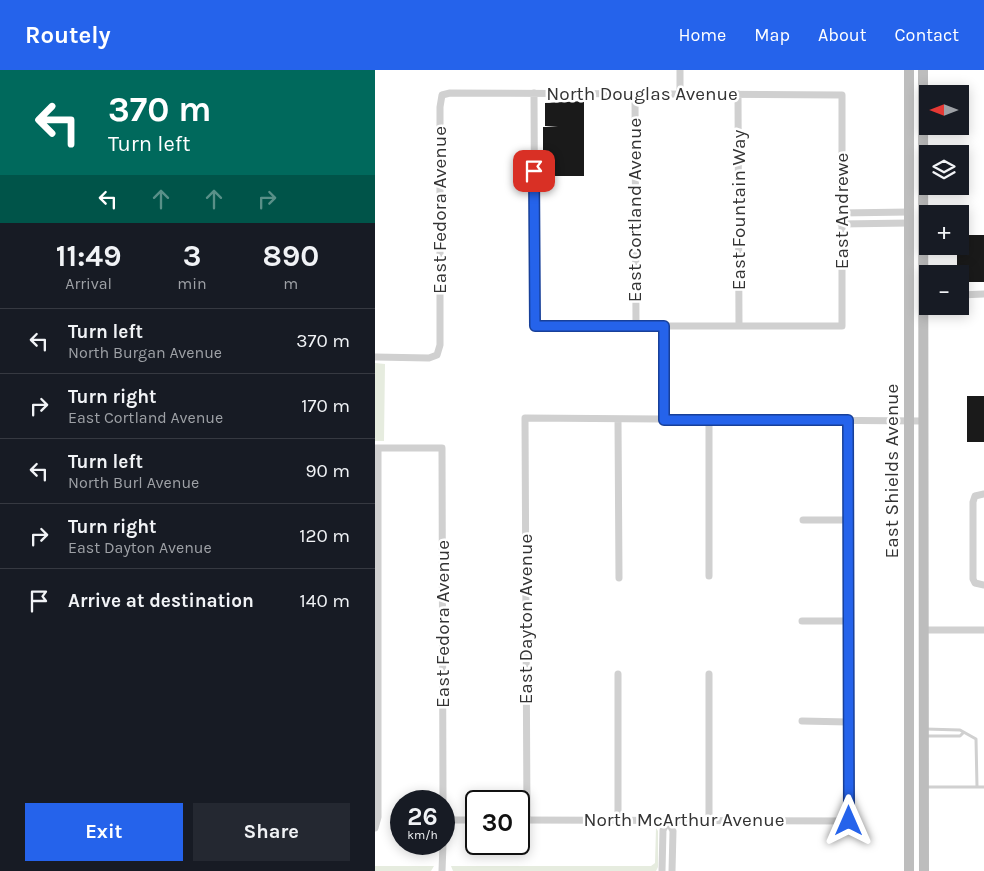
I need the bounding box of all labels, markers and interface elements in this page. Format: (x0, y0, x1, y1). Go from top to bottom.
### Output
text: Routely (25, 21, 111, 49)
text: Home (678, 24, 726, 46)
text: Map (754, 24, 790, 46)
text: About (818, 24, 867, 46)
text: Contact (895, 24, 959, 46)
street label: North Douglas Avenue (546, 83, 738, 105)
north arrow (919, 85, 969, 135)
map controls (919, 85, 969, 315)
text: 370 m (108, 89, 211, 130)
icon: left (25, 90, 90, 155)
street label: East Cortland Avenue (624, 118, 646, 302)
street label: East Fedora Avenue (429, 126, 451, 294)
street label: East Fountain Way (728, 130, 750, 290)
text: Turn left (108, 131, 191, 157)
button: layers (919, 145, 969, 195)
pin (513, 150, 555, 192)
street label: East Andrewe (831, 153, 853, 269)
icon: arrive (520, 157, 548, 185)
icon: left (94, 185, 122, 213)
icon: ahead (147, 185, 175, 213)
icon: ahead (200, 185, 228, 213)
icon: right (253, 185, 281, 213)
button: + (919, 205, 969, 255)
text: 11:49 (56, 238, 121, 274)
text: 3 (183, 238, 201, 274)
text: 890 (262, 238, 319, 274)
button: − (919, 265, 969, 315)
text: Arrival (65, 274, 112, 293)
text: min (177, 274, 207, 293)
text: m (283, 274, 298, 293)
text: Turn left (68, 321, 143, 343)
icon: left (25, 327, 53, 355)
text: 370 m (296, 330, 350, 352)
text: North Burgan Avenue (68, 343, 222, 362)
street label: East Shields Avenue (881, 384, 903, 558)
text: Turn right (68, 386, 157, 408)
icon: right (25, 392, 53, 420)
text: 170 m (301, 395, 350, 417)
text: East Cortland Avenue (68, 408, 223, 427)
text: Turn left (68, 451, 143, 473)
icon: left (25, 457, 53, 485)
text: 90 m (305, 460, 350, 482)
text: North Burl Avenue (68, 473, 199, 492)
text: Turn right (68, 516, 157, 538)
icon: right (25, 522, 53, 550)
text: 120 m (299, 525, 350, 547)
street label: East Dayton Avenue (515, 534, 537, 704)
text: East Dayton Avenue (68, 538, 212, 557)
street label: East Fedora Avenue (432, 540, 454, 708)
icon: arrive (25, 587, 53, 615)
text: Arrive at destination (68, 590, 254, 612)
text: 140 m (300, 590, 350, 612)
speed limit sign: 30 (465, 790, 530, 855)
position arrow (822, 794, 874, 846)
text: 26 (407, 802, 438, 831)
button: Exit (25, 803, 183, 861)
button: Share (193, 803, 350, 861)
street label: North McArthur Avenue (583, 809, 785, 831)
text: km/h (407, 828, 438, 842)

